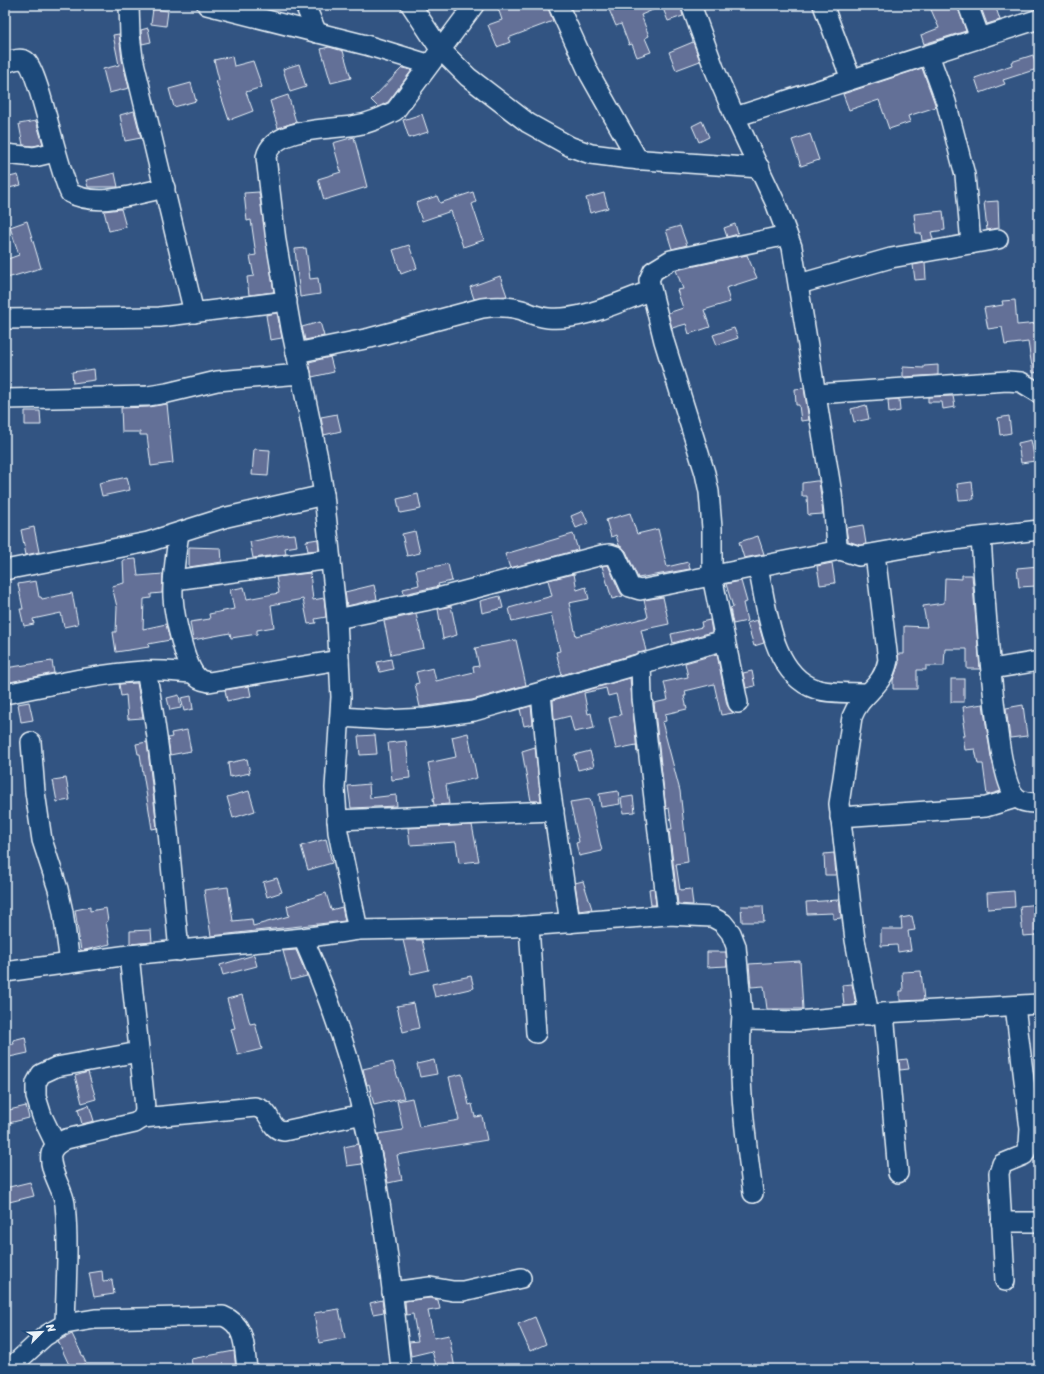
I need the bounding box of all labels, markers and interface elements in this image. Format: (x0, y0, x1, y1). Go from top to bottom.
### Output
north arrow (22, 1312, 62, 1352)
text: N (40, 1320, 61, 1336)

